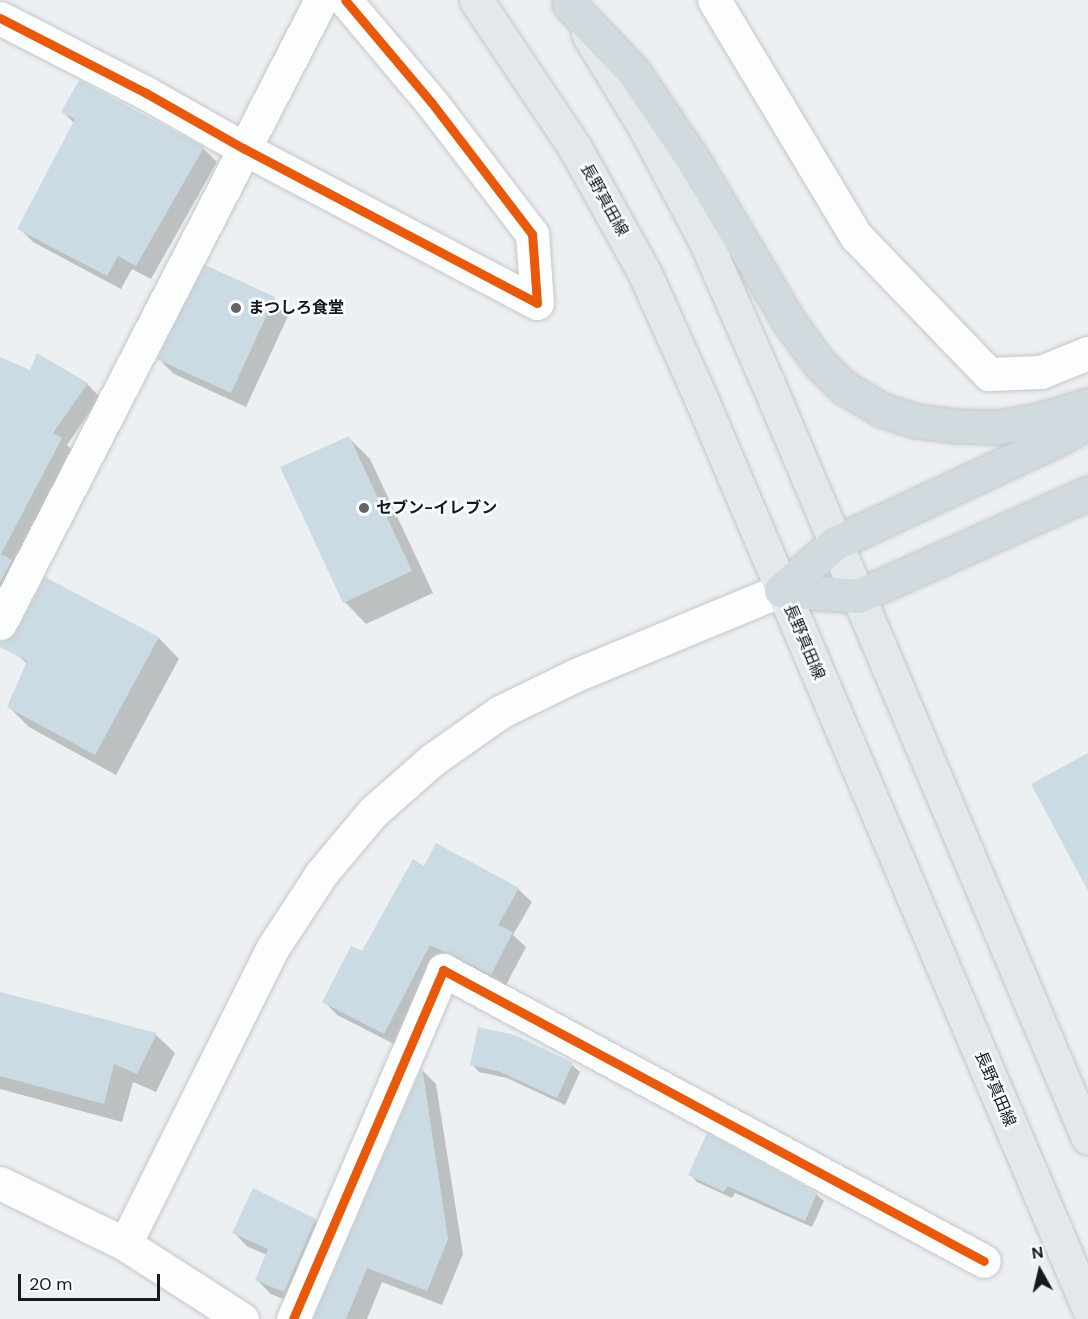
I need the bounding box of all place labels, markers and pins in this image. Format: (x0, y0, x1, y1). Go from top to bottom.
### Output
place label: まつしろ食堂 (248, 298, 344, 318)
marker: まつしろ食堂 (229, 301, 243, 315)
place label: セブン-イレブン (376, 498, 497, 518)
marker: セブン-イレブン (357, 501, 371, 515)

